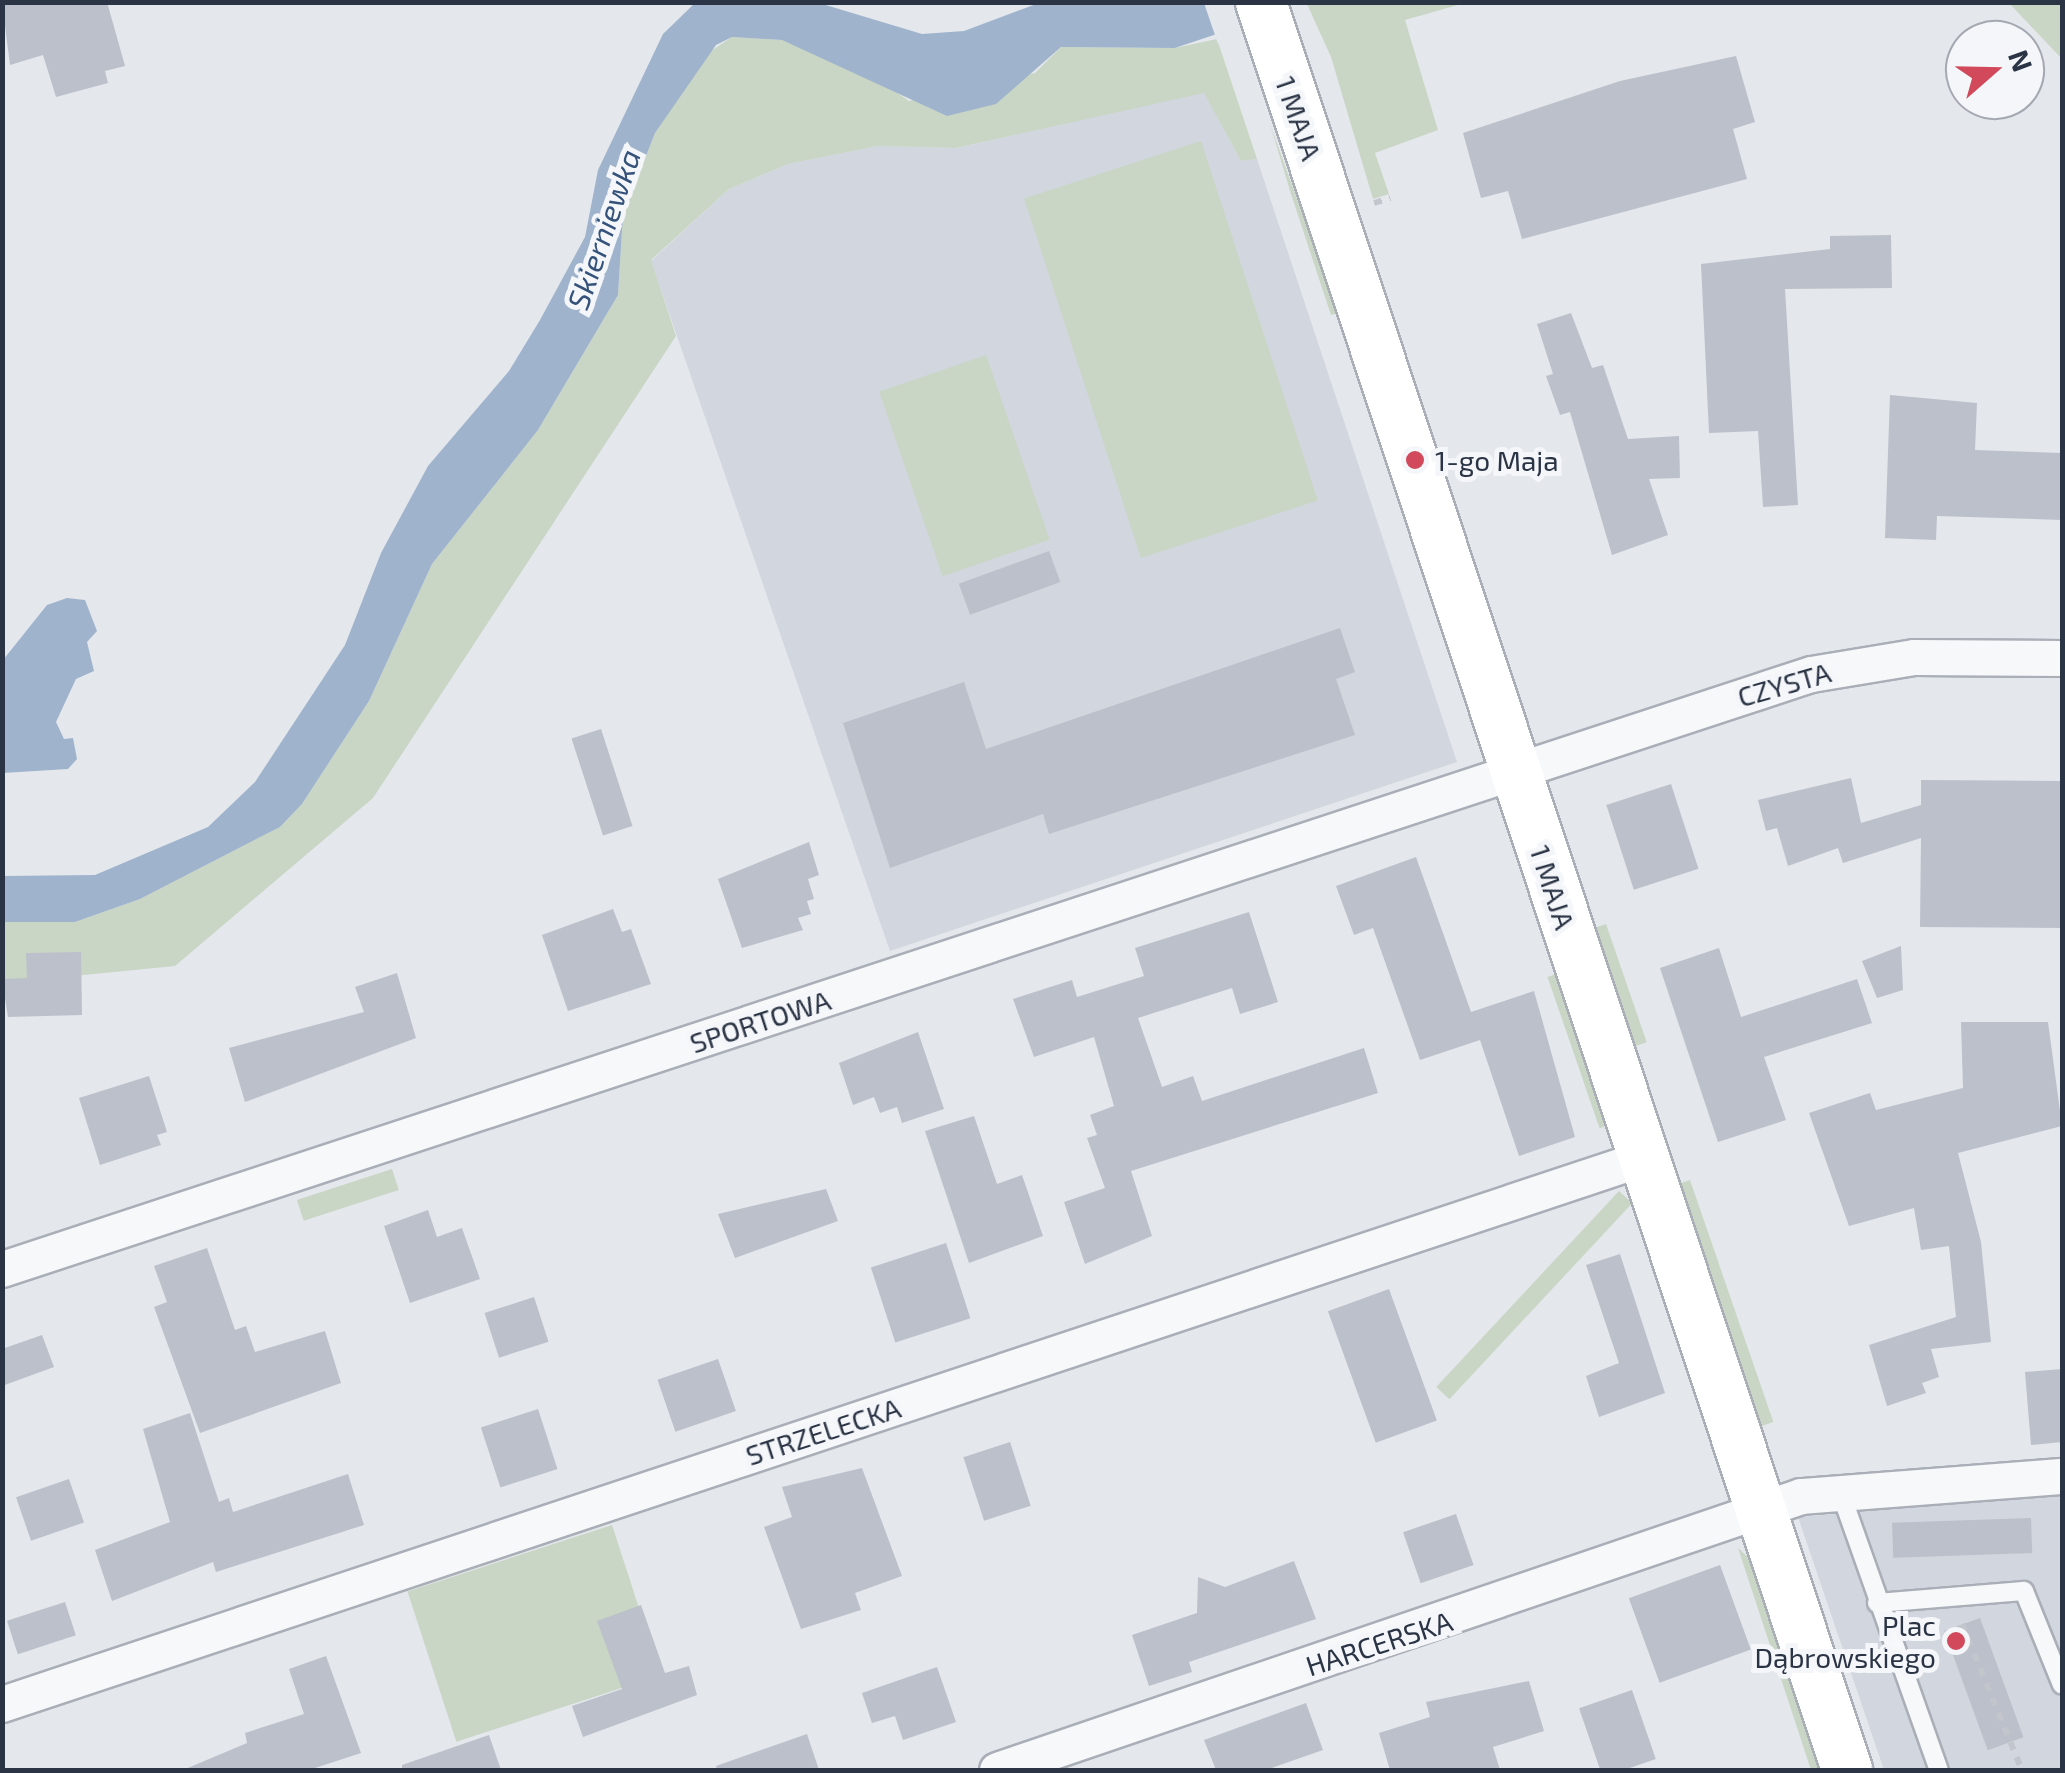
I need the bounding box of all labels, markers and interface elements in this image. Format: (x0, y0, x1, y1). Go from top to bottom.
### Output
north arrow (1945, 20, 2045, 120)
text: N (2002, 45, 2041, 76)
street label: 1 MAJA (1269, 72, 1329, 164)
water label: Skierniewka (559, 144, 647, 314)
place label: 1-go Maja (1435, 443, 1559, 477)
marker: 1-go Maja (1404, 449, 1426, 471)
street label: CZYSTA (1734, 655, 1834, 713)
street label: 1 MAJA (1524, 841, 1582, 933)
street label: SPORTOWA (685, 982, 835, 1060)
street label: STRZELECKA (741, 1390, 905, 1472)
street label: HARCERSKA (1302, 1604, 1456, 1682)
place label: Plac Dąbrowskiego (1754, 1608, 1936, 1674)
marker: Plac Dąbrowskiego (1945, 1630, 1967, 1652)

